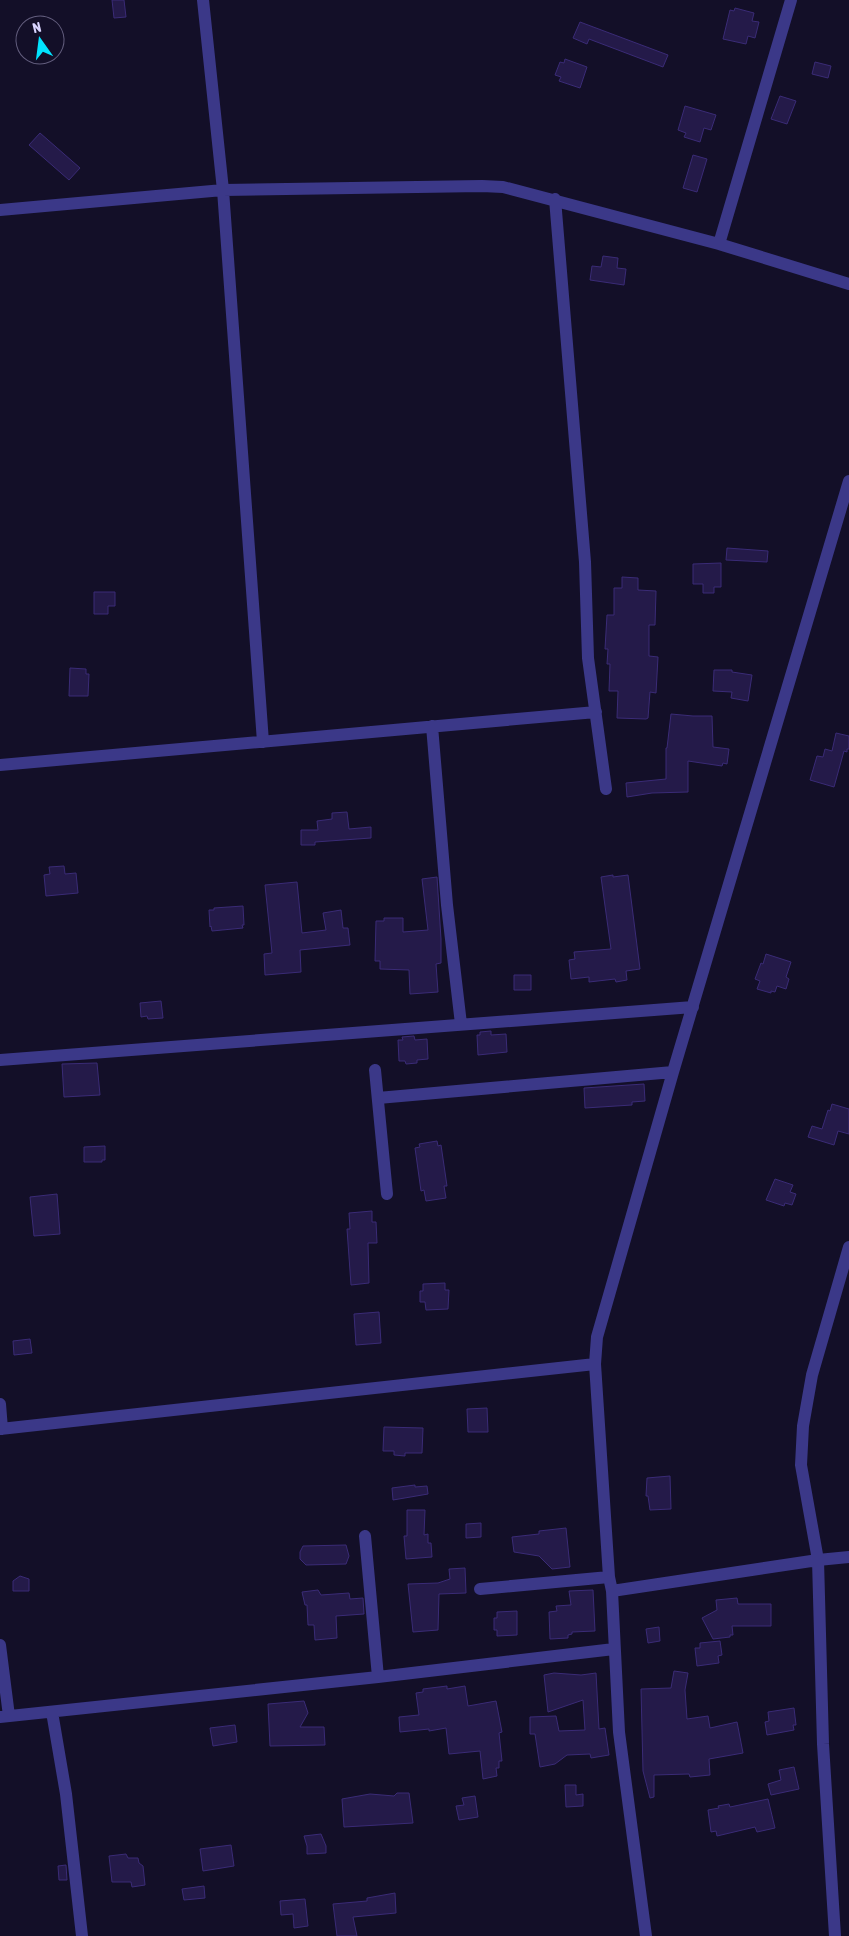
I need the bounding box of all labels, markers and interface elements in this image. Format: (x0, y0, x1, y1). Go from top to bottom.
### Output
north arrow (15, 15, 65, 65)
text: N (31, 19, 43, 36)

